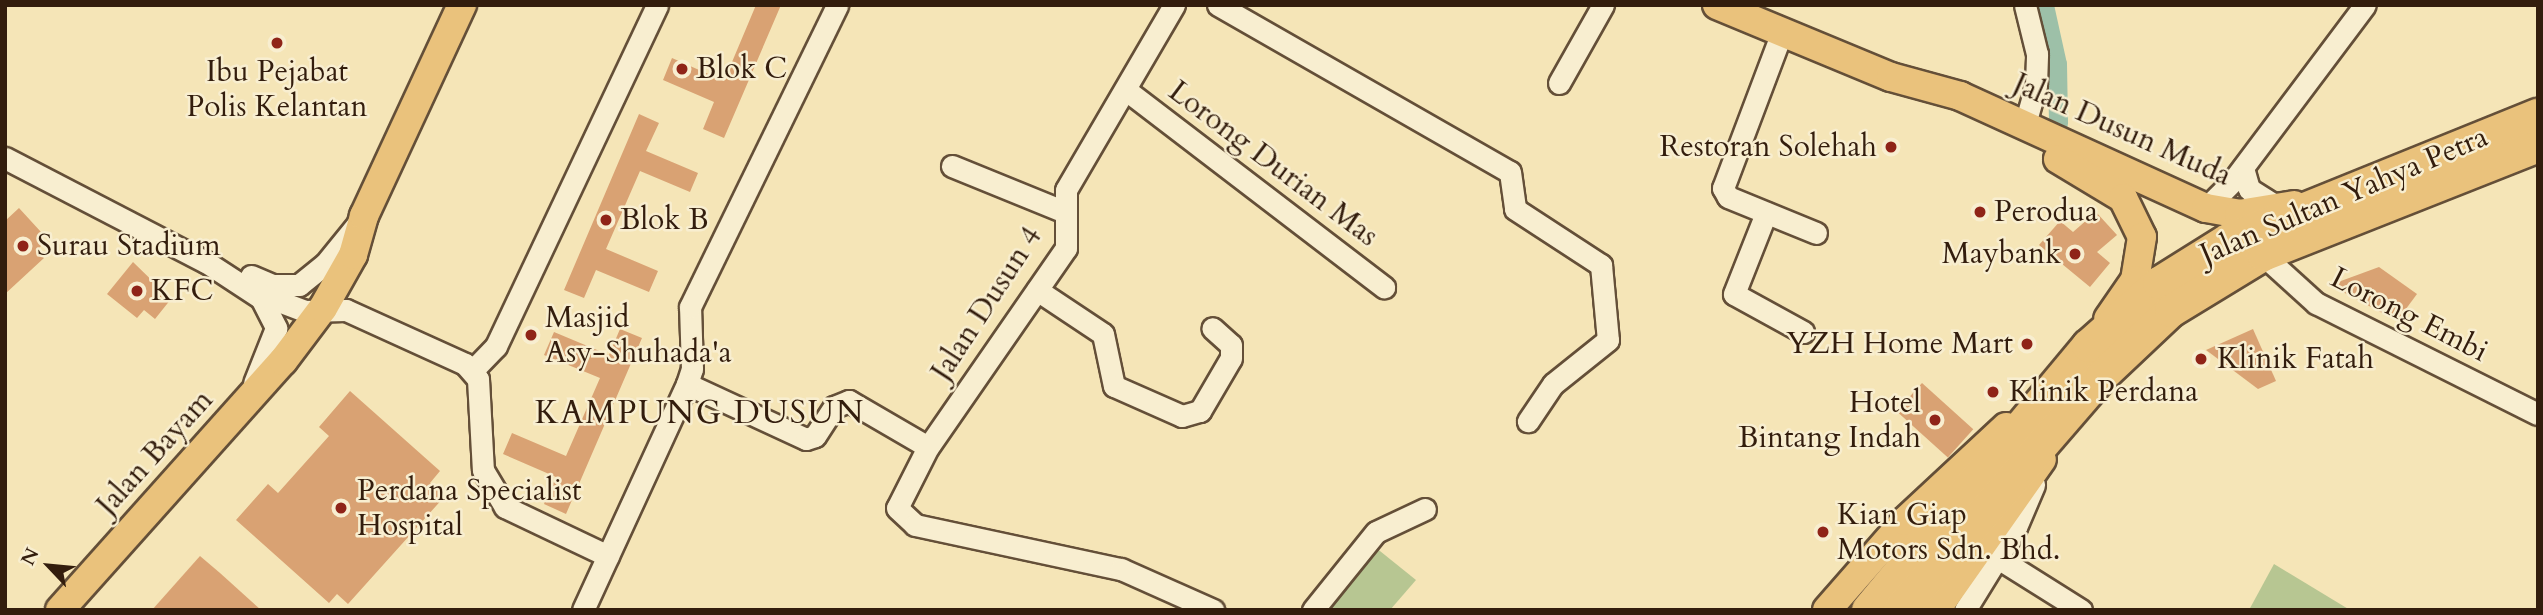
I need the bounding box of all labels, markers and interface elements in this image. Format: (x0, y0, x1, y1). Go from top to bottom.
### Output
marker: Ibu Pejabat Polis Kelantan (269, 35, 285, 51)
place label: Blok C (696, 51, 787, 87)
place label: Ibu Pejabat Polis Kelantan (186, 54, 368, 124)
marker: Blok C (674, 61, 690, 77)
street label: Jalan Dusun Muda (2007, 66, 2237, 194)
street label: Lorong Durian Mas (1161, 73, 1385, 255)
street label: Jalan Sultan Yahya Petra (2195, 119, 2493, 273)
place label: Restoran Solehah (1659, 129, 1877, 165)
marker: Restoran Solehah (1883, 139, 1899, 155)
place label: Perodua (1994, 194, 2098, 230)
place label: Blok B (620, 202, 709, 238)
marker: Perodua (1972, 204, 1988, 220)
marker: Blok B (598, 212, 614, 228)
street label: Jalan Dusun 4 (924, 220, 1050, 388)
place label: Surau Stadium (37, 228, 221, 264)
place label: Maybank (1942, 236, 2061, 272)
marker: Surau Stadium (15, 238, 31, 254)
marker: Maybank (2067, 246, 2083, 262)
street label: Lorong Embi (2324, 260, 2494, 370)
place label: KFC (151, 273, 213, 309)
marker: KFC (129, 283, 145, 299)
place label: Masjid Asy-Shuhada'a (545, 300, 732, 370)
place label: YZH Home Mart (1786, 326, 2013, 362)
marker: Masjid Asy-Shuhada'a (523, 327, 539, 343)
marker: YZH Home Mart (2019, 336, 2035, 352)
place label: Klinik Fatah (2217, 341, 2374, 377)
marker: Klinik Fatah (2191, 349, 2211, 369)
place label: Klinik Perdana (2009, 374, 2198, 410)
marker: Klinik Perdana (1983, 382, 2003, 402)
street label: Jalan Bayam (89, 383, 221, 523)
place label: Hotel Bintang Indah (1738, 385, 1921, 456)
district label: KAMPUNG DUSUN (536, 394, 864, 432)
marker: Hotel Bintang Indah (1927, 412, 1943, 428)
place label: Perdana Specialist Hospital (357, 473, 582, 544)
place label: Kian Giap Motors Sdn. Bhd. (1837, 497, 2060, 568)
marker: Perdana Specialist Hospital (331, 498, 351, 518)
marker: Kian Giap Motors Sdn. Bhd. (1815, 524, 1831, 540)
north arrow (14, 531, 84, 601)
text: N (15, 544, 45, 570)

